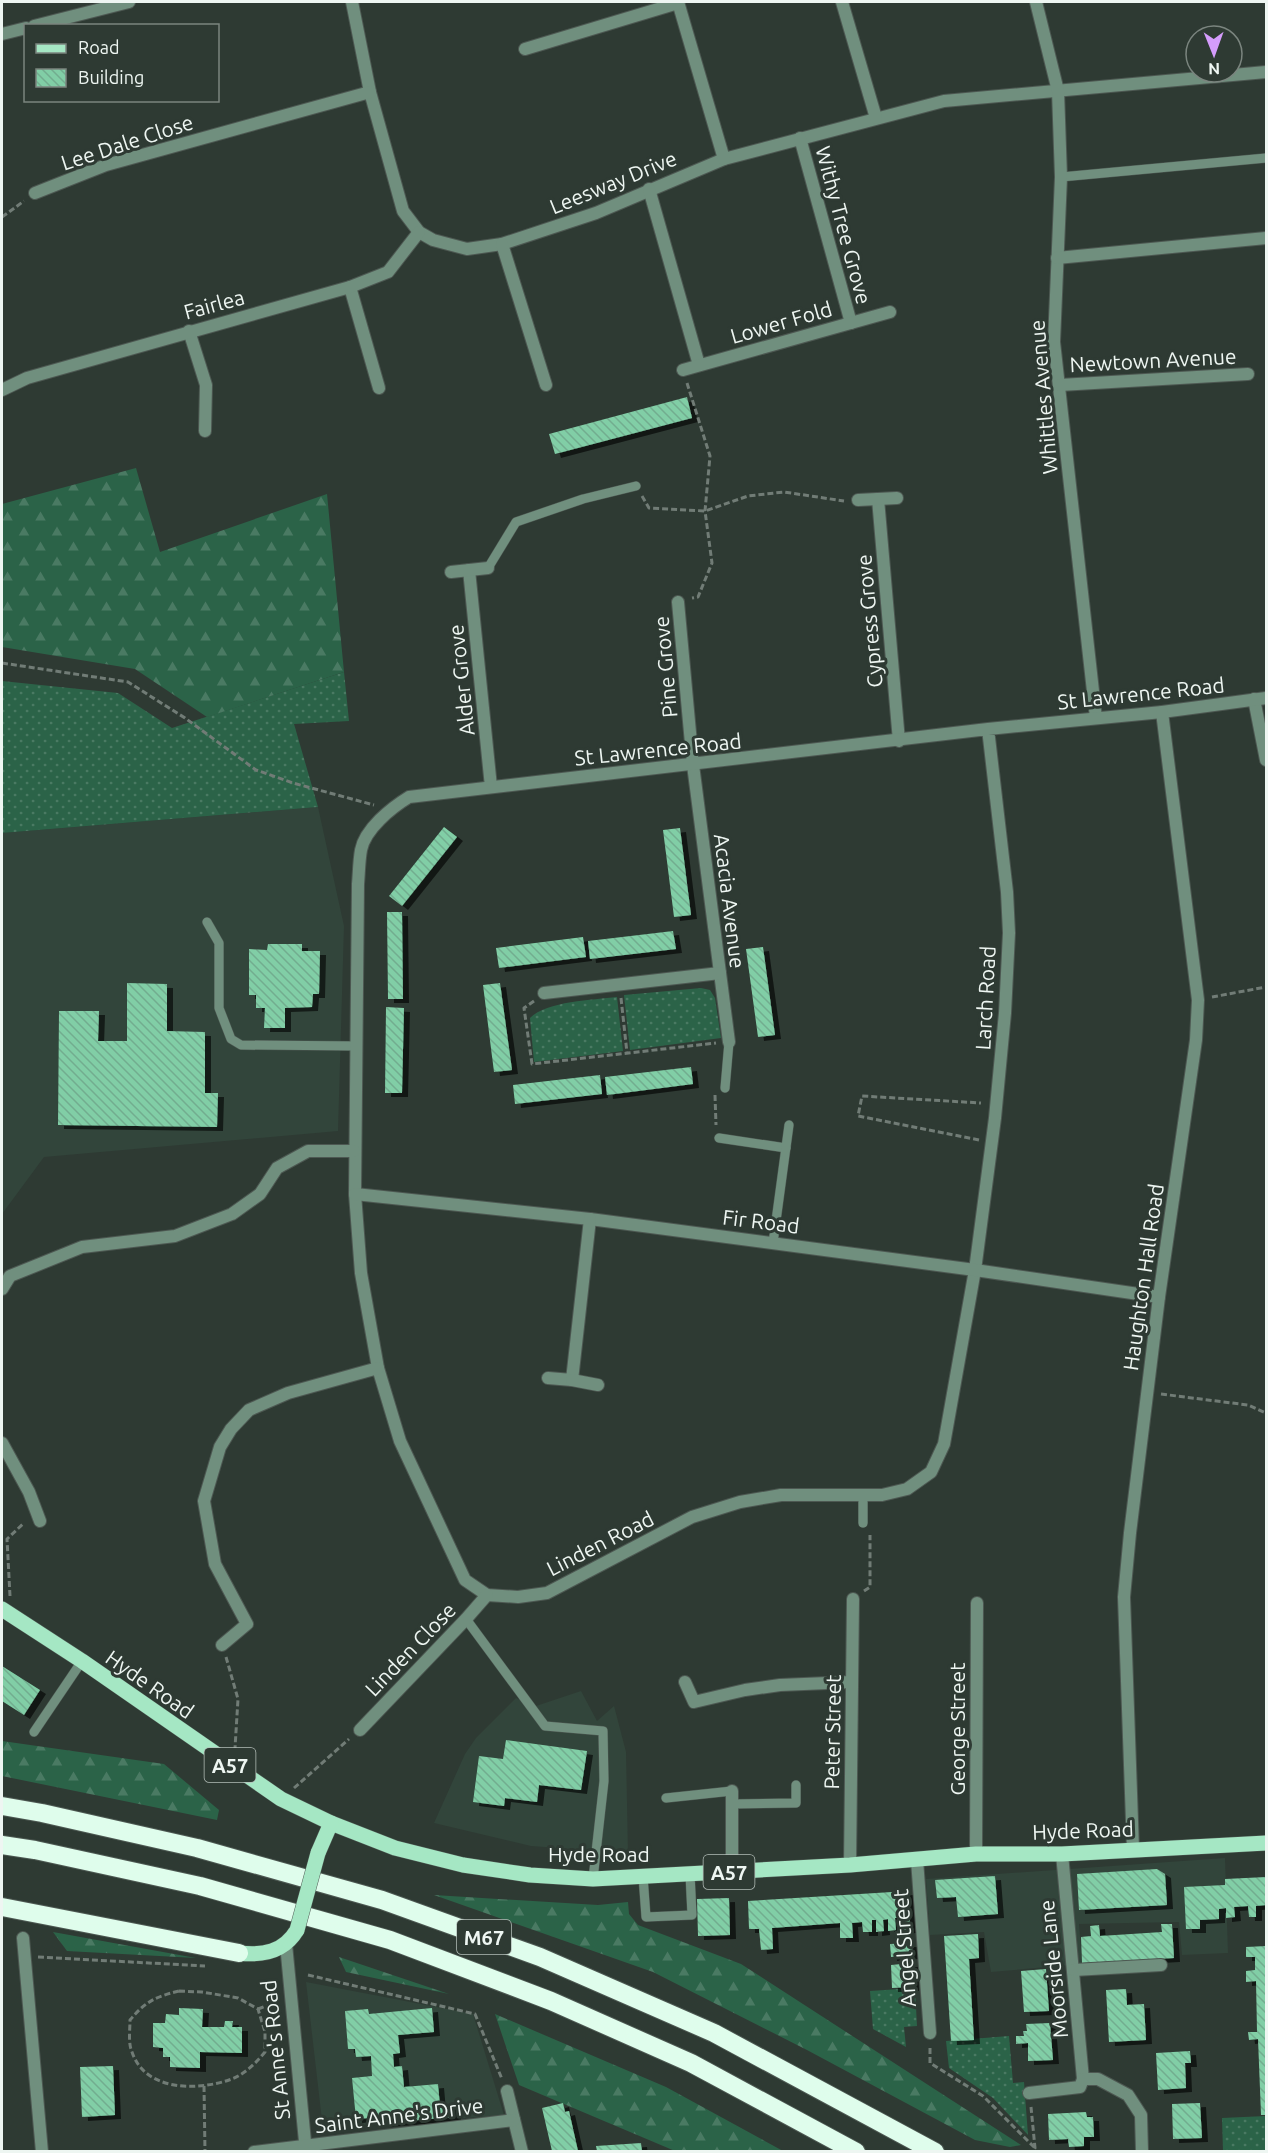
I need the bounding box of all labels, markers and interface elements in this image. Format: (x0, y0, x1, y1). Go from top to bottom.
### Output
legend (24, 24, 219, 102)
north arrow (1184, 24, 1244, 84)
text: Road (78, 37, 120, 57)
text: N (1208, 60, 1220, 78)
text: Building (78, 67, 144, 87)
street label: Lee Dale Close (58, 109, 196, 175)
street label: Withy Tree Grove (811, 143, 877, 307)
street label: Leesway Drive (546, 146, 680, 218)
street label: Fairlea (181, 284, 247, 324)
street label: Lower Fold (727, 296, 835, 348)
street label: Whittles Avenue (1024, 319, 1062, 475)
street label: Newtown Avenue (1069, 344, 1237, 376)
street label: Cypress Grove (851, 553, 887, 689)
street label: Pine Grove (649, 615, 681, 719)
street label: Alder Grove (443, 623, 479, 737)
street label: St Lawrence Road (1056, 672, 1226, 714)
street label: St Lawrence Road (573, 728, 743, 770)
street label: Acacia Avenue (710, 832, 750, 970)
street label: Larch Road (970, 945, 1000, 1051)
street label: Haughton Hall Road (1118, 1182, 1168, 1372)
street label: Fir Road (721, 1204, 801, 1238)
street label: Linden Road (542, 1506, 658, 1580)
street label: Linden Close (360, 1598, 460, 1700)
street label: Hyde Road (101, 1645, 199, 1723)
street label: George Street (945, 1663, 969, 1795)
street label: Peter Street (819, 1674, 845, 1790)
road number: A57 (204, 1748, 256, 1782)
street label: Hyde Road (1032, 1816, 1134, 1844)
street label: Hyde Road (548, 1842, 650, 1866)
road number: A57 (704, 1855, 754, 1889)
street label: Angel Street (888, 1888, 920, 2008)
street label: Moorside Lane (1034, 1899, 1072, 2039)
road number: M67 (457, 1920, 511, 1954)
street label: St Anne's Road (256, 1979, 294, 2121)
street label: Saint Anne's Drive (313, 2093, 485, 2137)

